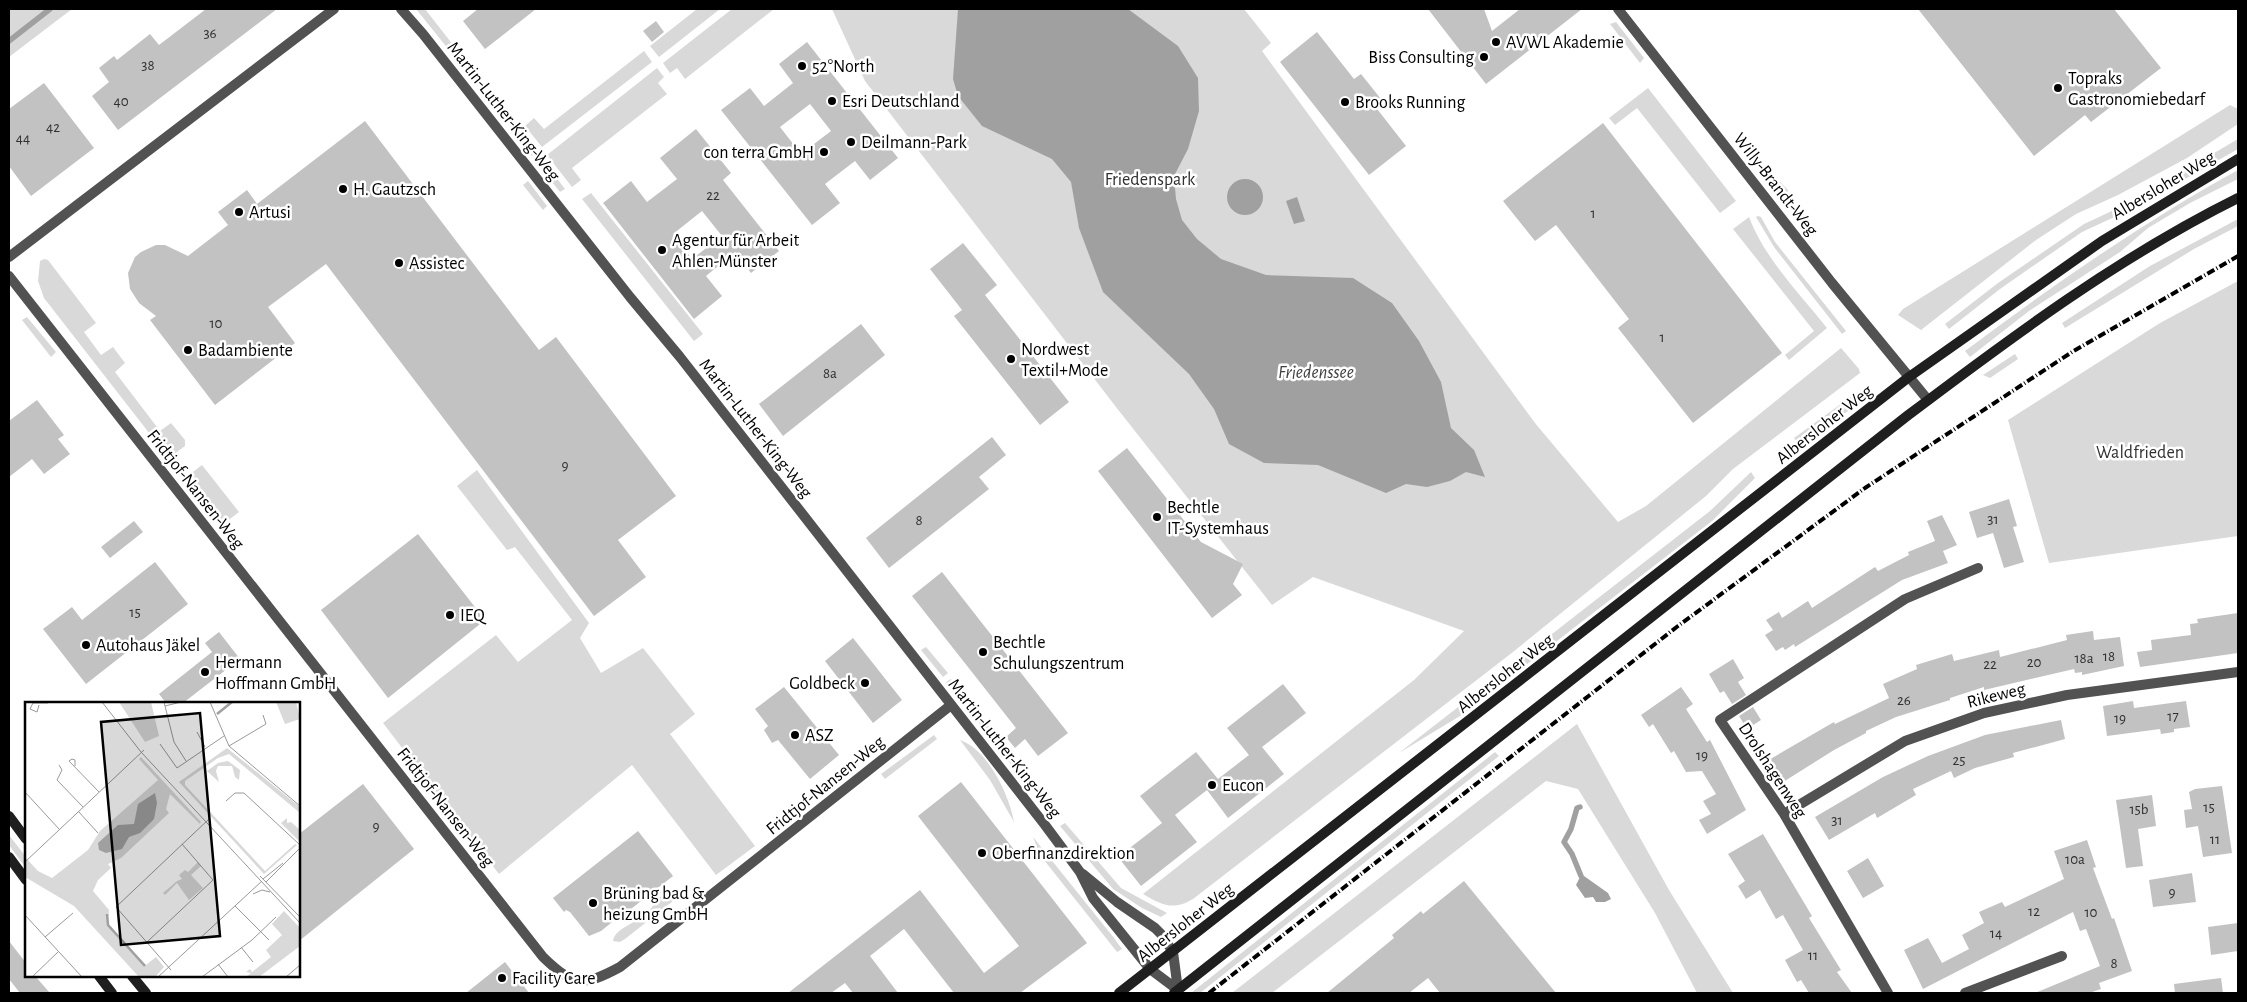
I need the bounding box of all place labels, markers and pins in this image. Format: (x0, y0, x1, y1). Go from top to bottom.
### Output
place label: AVWL Akademie (1506, 34, 1624, 52)
marker: AVWL Akademie (1490, 36, 1502, 48)
place label: Biss Consulting (1368, 49, 1474, 67)
marker: Biss Consulting (1478, 51, 1490, 63)
place label: 52°North (812, 58, 875, 76)
marker: 52°North (796, 60, 808, 72)
place label: Topraks Gastronomiebedarf (2068, 70, 2207, 109)
marker: Topraks Gastronomiebedarf (2052, 82, 2064, 94)
place label: Esri Deutschland (842, 93, 959, 111)
place label: Brooks Running (1355, 94, 1465, 112)
marker: Esri Deutschland (826, 95, 838, 107)
marker: Brooks Running (1339, 96, 1351, 108)
place label: Deilmann-Park (861, 134, 968, 152)
marker: Deilmann-Park (845, 136, 857, 148)
place label: con terra GmbH (704, 144, 814, 162)
marker: con terra GmbH (818, 146, 830, 158)
place label: H. Gautzsch (353, 181, 436, 199)
marker: H. Gautzsch (337, 183, 349, 195)
place label: Artusi (249, 204, 291, 222)
marker: Artusi (233, 206, 245, 218)
place label: Agentur für Arbeit Ahlen-Münster (672, 232, 799, 271)
marker: Agentur für Arbeit Ahlen-Münster (656, 244, 668, 256)
place label: Assistec (409, 255, 465, 273)
marker: Assistec (393, 257, 405, 269)
place label: Nordwest Textil+Mode (1021, 341, 1108, 380)
place label: Badambiente (198, 342, 293, 360)
marker: Badambiente (182, 344, 194, 356)
marker: Nordwest Textil+Mode (1005, 353, 1017, 365)
place label: Bechtle IT-Systemhaus (1167, 499, 1269, 538)
marker: Bechtle IT-Systemhaus (1151, 511, 1163, 523)
place label: IEQ (460, 607, 487, 625)
marker: IEQ (444, 609, 456, 621)
place label: Bechtle Schulungszentrum (993, 634, 1124, 673)
place label: Autohaus Jäkel (96, 637, 200, 655)
marker: Autohaus Jäkel (80, 639, 92, 651)
marker: Bechtle Schulungszentrum (977, 646, 989, 658)
place label: Hermann Hoffmann GmbH (215, 654, 336, 693)
marker: Hermann Hoffmann GmbH (199, 666, 211, 678)
place label: Goldbeck (789, 675, 856, 693)
marker: Goldbeck (859, 677, 871, 689)
place label: ASZ (805, 727, 833, 745)
marker: ASZ (789, 729, 801, 741)
place label: Eucon (1222, 777, 1264, 795)
marker: Eucon (1206, 779, 1218, 791)
place label: Oberfinanzdirektion (992, 845, 1135, 863)
marker: Oberfinanzdirektion (976, 847, 988, 859)
place label: Brüning bad & heizung GmbH (603, 885, 709, 924)
marker: Brüning bad & heizung GmbH (587, 897, 599, 909)
place label: Facility Care (512, 970, 596, 988)
marker: Facility Care (496, 972, 508, 984)

